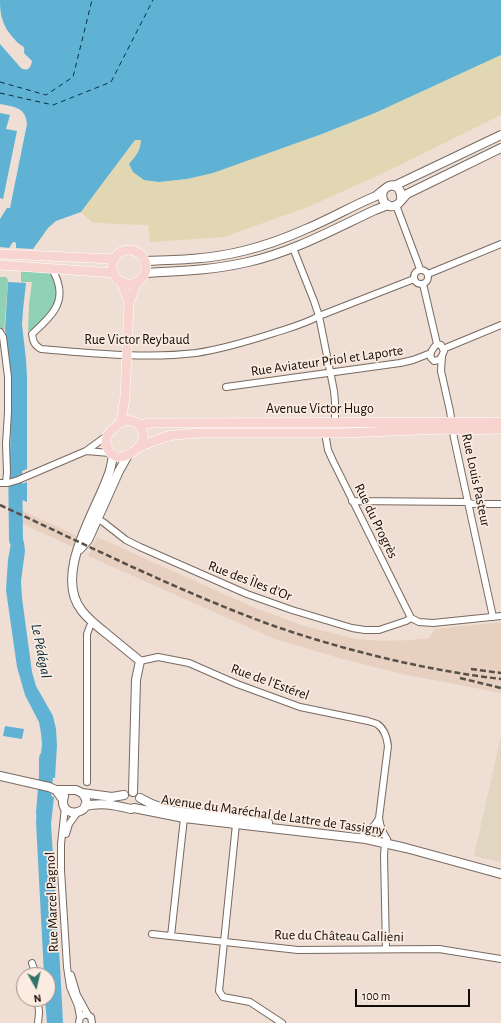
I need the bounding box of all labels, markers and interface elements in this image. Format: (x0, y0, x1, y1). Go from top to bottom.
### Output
street label: Rue Victor Reybaud (84, 332, 190, 348)
street label: Rue Aviateur Priol et Laporte (250, 342, 404, 380)
street label: Avenue Victor Hugo (266, 401, 374, 417)
street label: Rue Louis Pasteur (458, 432, 494, 528)
street label: Rue du Progrès (351, 481, 401, 561)
street label: Rue des Îles d'Or (206, 557, 294, 605)
water label: Le Pédégal (27, 622, 55, 680)
street label: Rue de l'Estérel (228, 660, 312, 704)
street label: Avenue du Maréchal de Lattre de Tassigny (160, 791, 386, 839)
street label: Rue Marcel Pagnol (42, 851, 62, 953)
street label: Rue du Château Gallieni (274, 926, 404, 946)
north arrow (16, 967, 56, 1007)
scale bar (357, 981, 472, 1007)
text: 100 m (362, 990, 390, 1002)
text: N (33, 992, 42, 1004)

